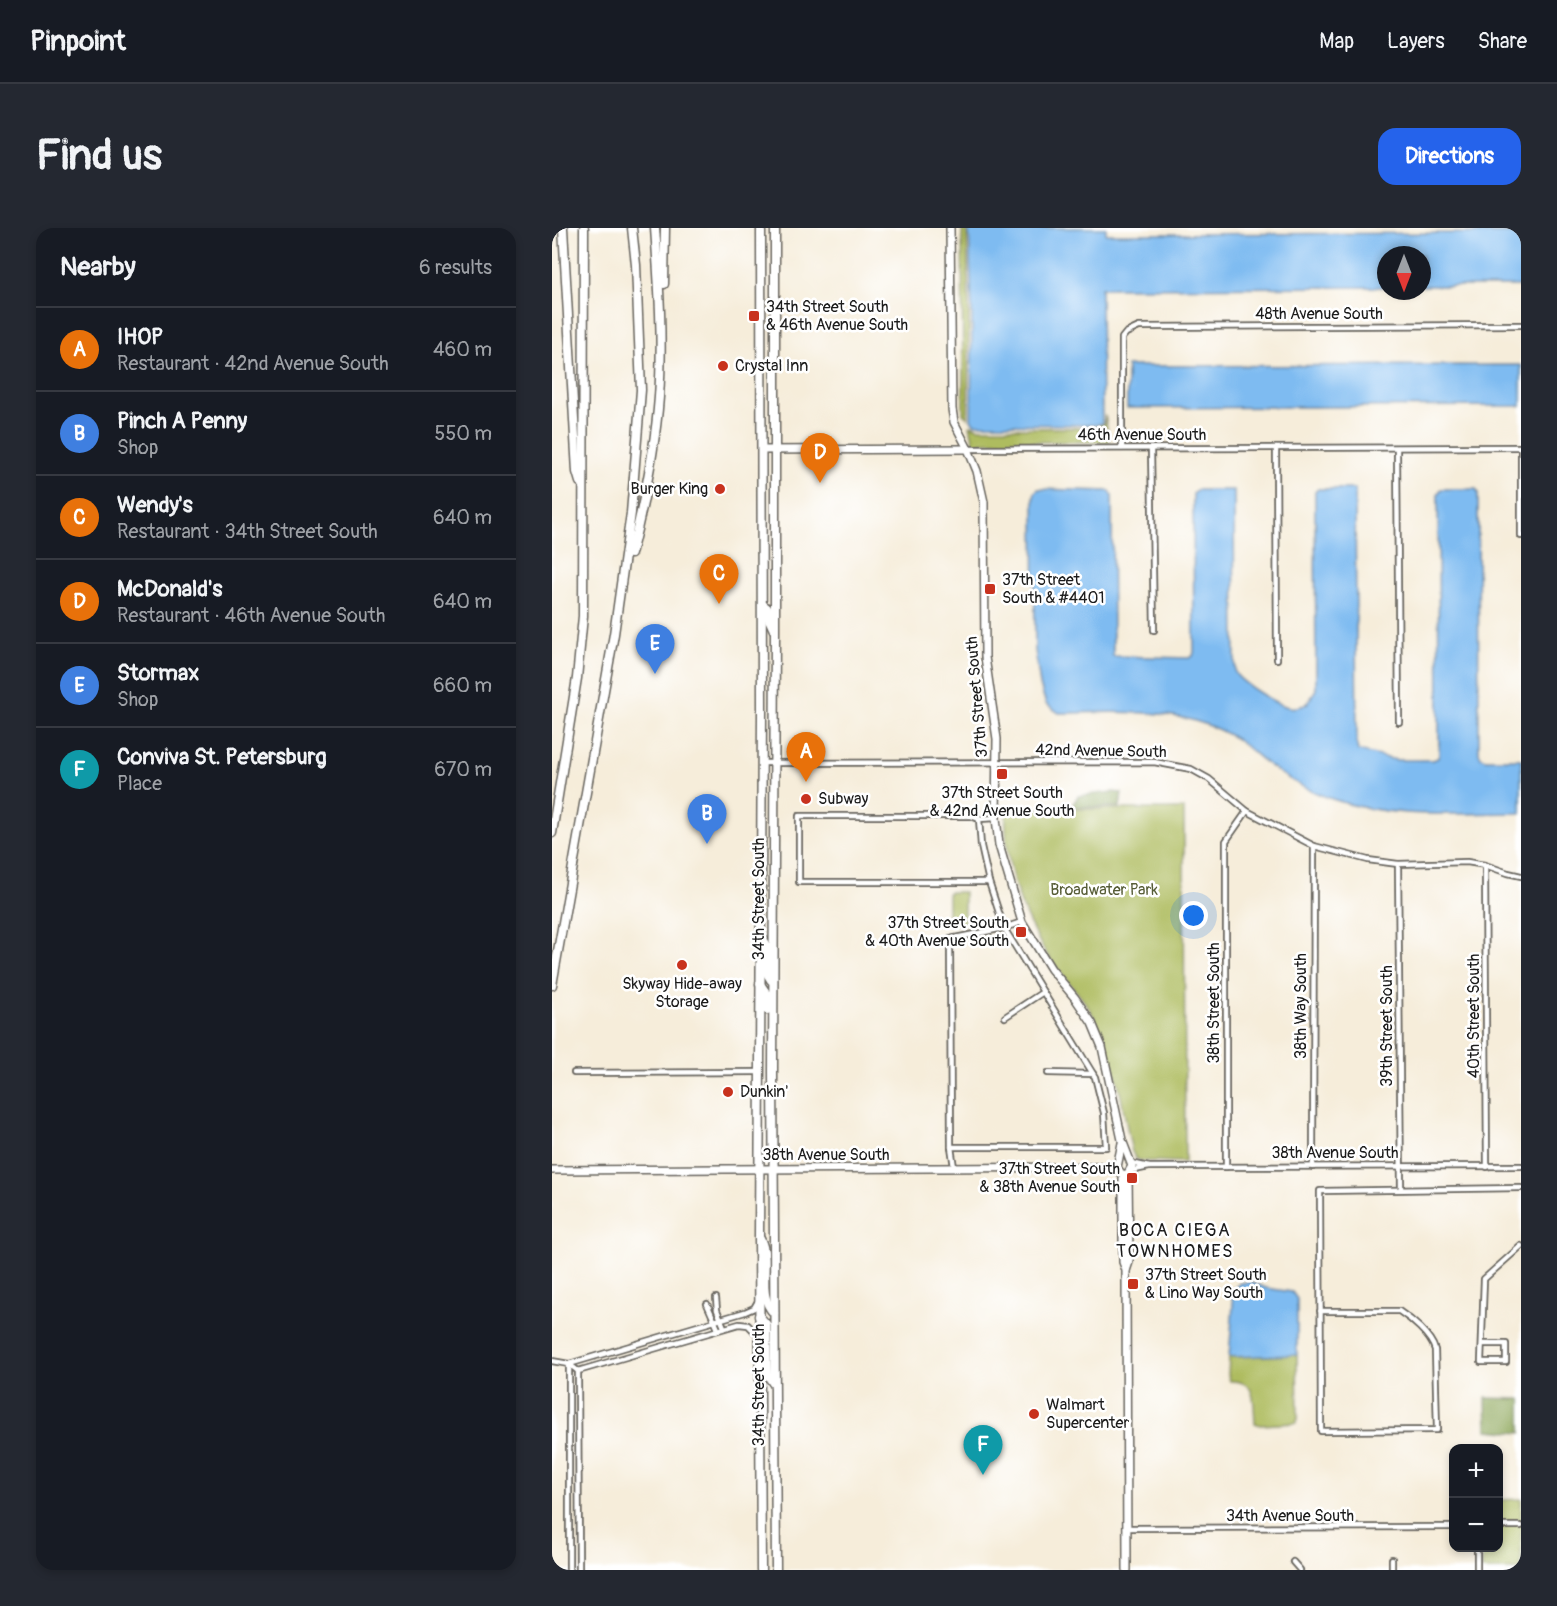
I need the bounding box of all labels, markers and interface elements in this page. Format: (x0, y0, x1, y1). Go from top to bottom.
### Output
text: Pinpoint (30, 24, 126, 59)
text: Map (1319, 28, 1354, 55)
text: Layers (1387, 28, 1445, 55)
text: Share (1478, 28, 1527, 55)
button: Directions (1378, 128, 1521, 185)
text: Find us (36, 130, 162, 182)
north arrow (1377, 246, 1431, 300)
text: Nearby (60, 251, 136, 283)
text: 6 results (419, 255, 492, 280)
place label: 34th Street South & 46th Avenue South (766, 297, 908, 335)
street label: 48th Avenue South (1255, 304, 1383, 324)
marker: 34th Street South & 46th Avenue South (747, 309, 761, 323)
text: IHOP (117, 323, 163, 351)
text: A (73, 337, 86, 362)
text: 460 m (433, 337, 492, 362)
text: Restaurant · 42nd Avenue South (117, 351, 389, 376)
place label: Crystal Inn (735, 356, 808, 376)
marker: Crystal Inn (716, 359, 730, 373)
text: Pinch A Penny (117, 407, 247, 435)
text: B (74, 421, 85, 446)
text: 550 m (435, 421, 492, 446)
street label: 46th Avenue South (1078, 425, 1206, 445)
pin: D (800, 434, 840, 483)
text: Shop (117, 435, 158, 460)
place label: Burger King (631, 479, 708, 499)
marker: Burger King (713, 482, 727, 496)
text: Wendy's (117, 491, 193, 519)
text: C (73, 505, 86, 530)
text: 640 m (433, 505, 492, 530)
text: Restaurant · 34th Street South (117, 519, 378, 544)
pin: C (700, 554, 738, 604)
place label: 37th Street South & #4401 (1002, 570, 1105, 608)
text: McDonald's (117, 575, 222, 603)
marker: 37th Street South & #4401 (983, 582, 997, 596)
text: D (73, 589, 86, 614)
text: 640 m (433, 589, 492, 614)
text: Restaurant · 46th Avenue South (117, 603, 385, 628)
pin: E (636, 624, 674, 674)
street label: 37th Street South (962, 636, 992, 758)
text: Stormax (117, 659, 199, 687)
text: E (74, 673, 85, 698)
text: 660 m (433, 673, 492, 698)
text: Shop (117, 687, 158, 712)
pin: A (786, 732, 826, 782)
street label: 42nd Avenue South (1035, 740, 1167, 762)
text: Conviva St. Petersburg (117, 743, 326, 771)
text: F (73, 757, 86, 782)
text: 670 m (434, 757, 492, 782)
marker: 37th Street South & 42nd Avenue South (995, 767, 1009, 781)
text: Place (117, 771, 162, 796)
place label: 37th Street South & 42nd Avenue South (930, 783, 1074, 821)
place label: Subway (818, 789, 868, 809)
marker: Subway (799, 792, 813, 806)
pin: B (688, 794, 726, 844)
street label: 34th Street South (749, 838, 769, 960)
park label: Broadwater Park (1050, 880, 1158, 900)
your location (1179, 901, 1208, 930)
place label: 37th Street South & 40th Avenue South (865, 913, 1009, 951)
marker: 37th Street South & 40th Avenue South (1014, 925, 1028, 939)
street label: 38th Street South (1204, 942, 1224, 1064)
street label: 38th Way South (1291, 953, 1311, 1059)
street label: 40th Street South (1464, 954, 1484, 1078)
marker: Skyway Hide-away Storage (675, 958, 689, 972)
street label: 39th Street South (1377, 965, 1397, 1087)
place label: Skyway Hide-away Storage (622, 974, 742, 1012)
place label: Dunkin' (740, 1082, 788, 1102)
marker: Dunkin' (721, 1085, 735, 1099)
street label: 38th Avenue South (1272, 1143, 1399, 1163)
street label: 38th Avenue South (763, 1145, 890, 1165)
place label: 37th Street South & 38th Avenue South (980, 1159, 1120, 1197)
marker: 37th Street South & 38th Avenue South (1125, 1171, 1139, 1185)
district label: BOCA CIEGA TOWNHOMES (1116, 1219, 1234, 1263)
place label: 37th Street South & Lino Way South (1145, 1265, 1267, 1303)
marker: 37th Street South & Lino Way South (1126, 1277, 1140, 1291)
street label: 34th Street South (749, 1324, 769, 1446)
place label: Walmart Supercenter (1046, 1395, 1129, 1433)
marker: Walmart Supercenter (1027, 1407, 1041, 1421)
pin: F (964, 1426, 1002, 1475)
map controls (1449, 1444, 1503, 1552)
button: + (1449, 1444, 1503, 1498)
button: − (1449, 1498, 1503, 1552)
street label: 34th Avenue South (1226, 1506, 1354, 1526)

